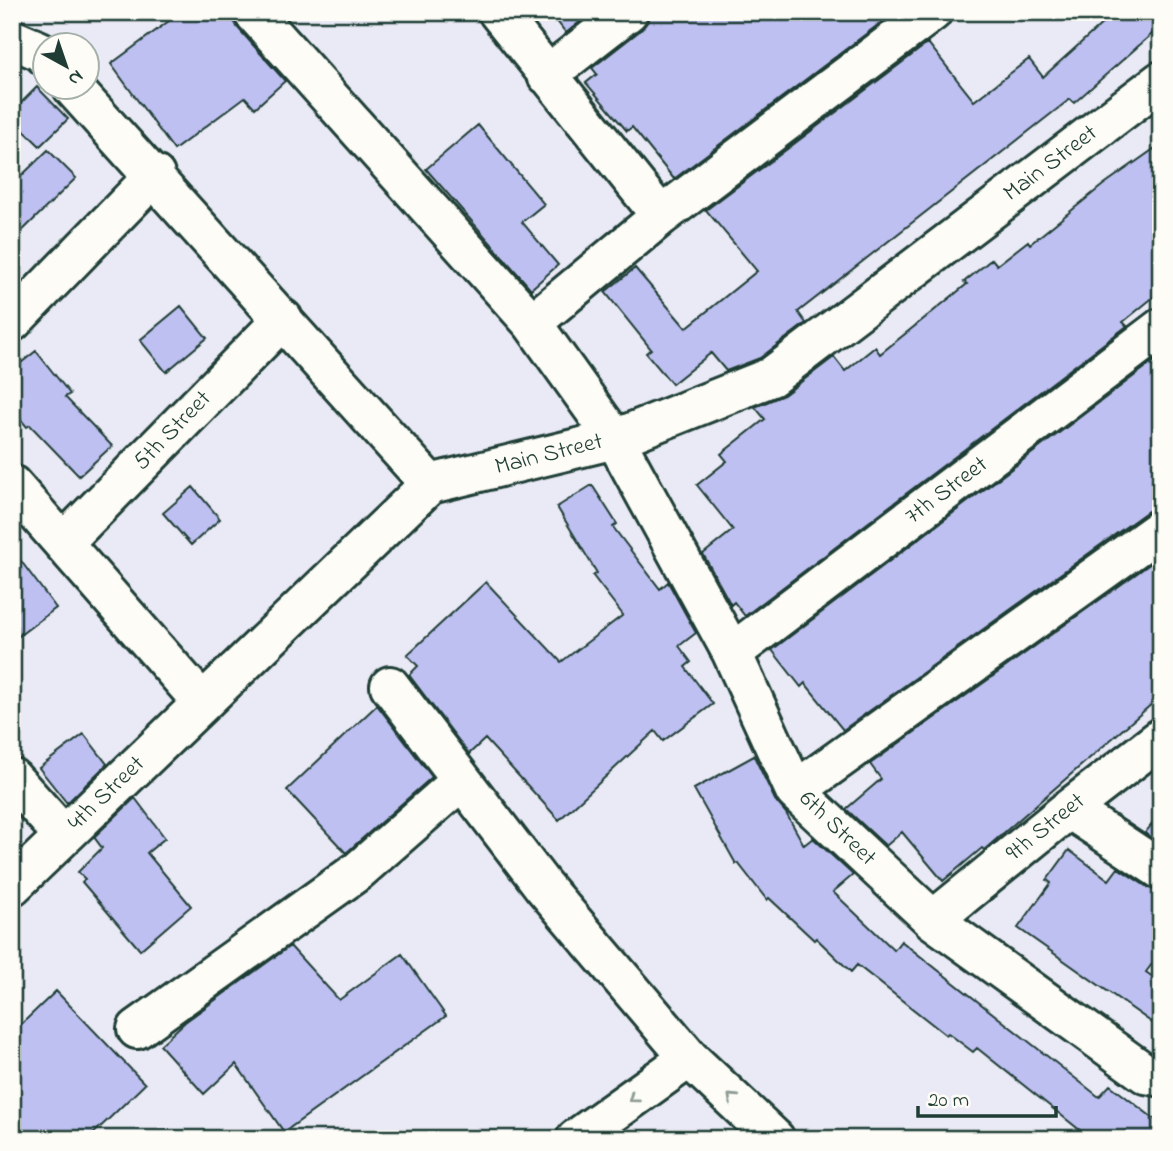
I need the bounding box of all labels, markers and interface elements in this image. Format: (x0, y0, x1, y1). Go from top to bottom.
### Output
north arrow (32, 32, 102, 102)
text: N (62, 63, 89, 92)
street label: Main Street (996, 117, 1106, 211)
street label: 5th Street (126, 383, 220, 479)
street label: Main Street (491, 425, 607, 485)
street label: 7th Street (898, 448, 996, 534)
street label: 4th Street (60, 748, 154, 840)
street label: 6th Street (790, 783, 884, 875)
street label: 9th Street (999, 785, 1093, 871)
scale bar (918, 1074, 1056, 1118)
text: 20 m (928, 1086, 969, 1116)
one-way arrow (628, 1089, 641, 1102)
one-way arrow (727, 1094, 740, 1107)

